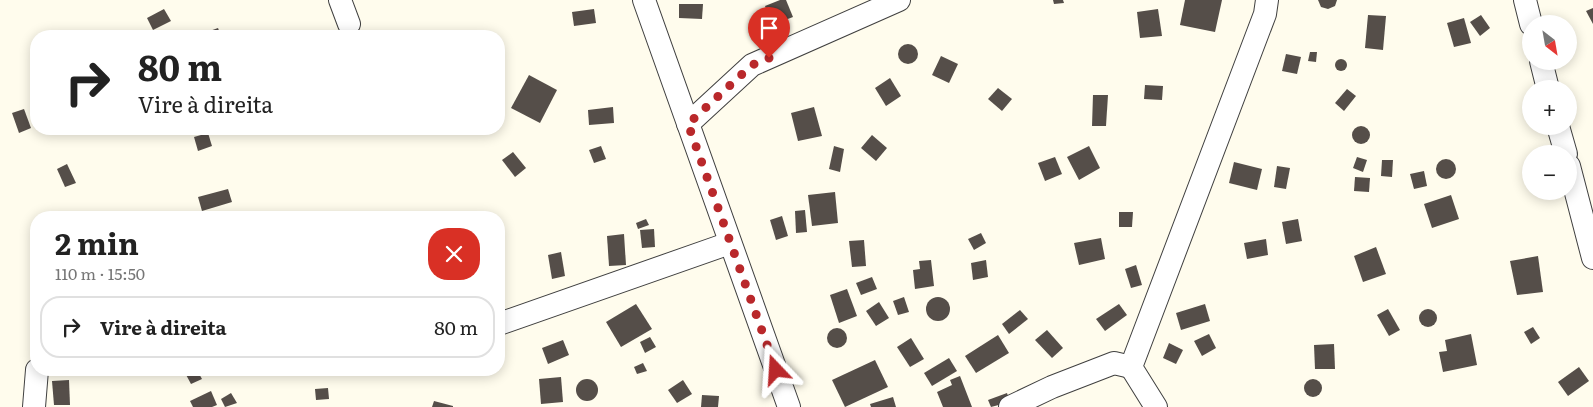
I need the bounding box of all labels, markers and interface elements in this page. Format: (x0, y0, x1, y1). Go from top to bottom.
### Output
pin (748, 7, 790, 58)
icon: arrive (755, 14, 783, 42)
north arrow (1522, 15, 1578, 70)
map controls (1522, 15, 1577, 200)
text: 80 m (138, 40, 222, 92)
icon: right (55, 50, 120, 115)
button: + (1522, 80, 1577, 135)
text: Vire à direita (138, 87, 273, 120)
button: − (1522, 145, 1577, 200)
text: 2 min (55, 220, 139, 264)
button: close (428, 228, 480, 280)
text: 110 m · 15:50 (55, 261, 145, 285)
icon: right (57, 313, 85, 341)
text: Vire à direita (100, 313, 227, 341)
text: 80 m (434, 313, 478, 341)
position arrow (749, 343, 801, 395)

